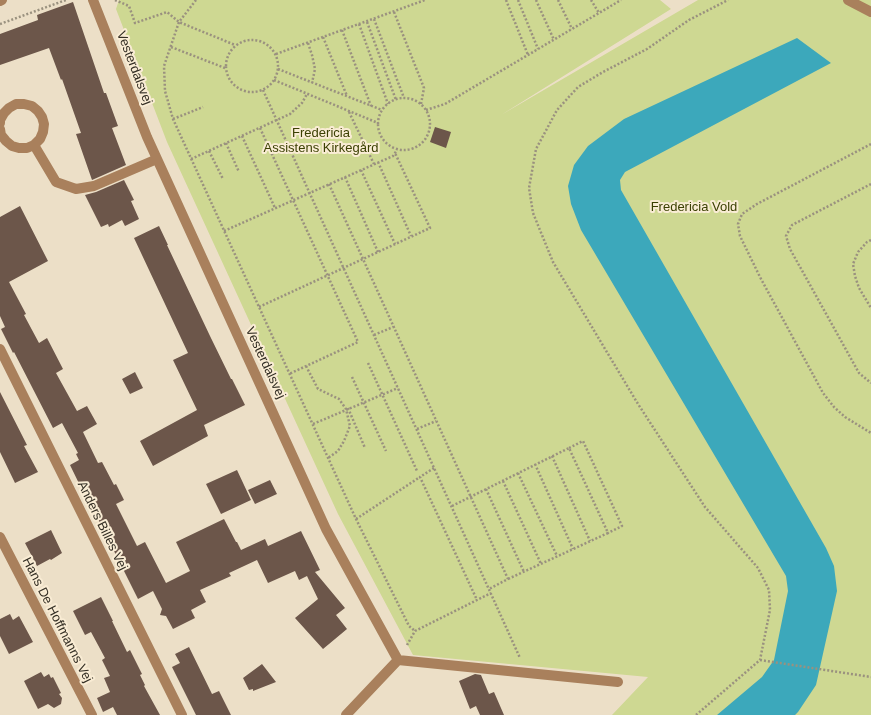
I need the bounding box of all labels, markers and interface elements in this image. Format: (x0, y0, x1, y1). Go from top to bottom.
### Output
street label: Vesterdalsvej (113, 29, 155, 107)
park label: Fredericia Assistens Kirkegård (264, 125, 378, 156)
park label: Fredericia Vold (651, 199, 737, 215)
street label: Vesterdalsvej (242, 325, 288, 401)
street label: Anders Billes Vej (74, 479, 130, 573)
street label: Hans De Hoffmanns Vej (19, 555, 95, 685)

